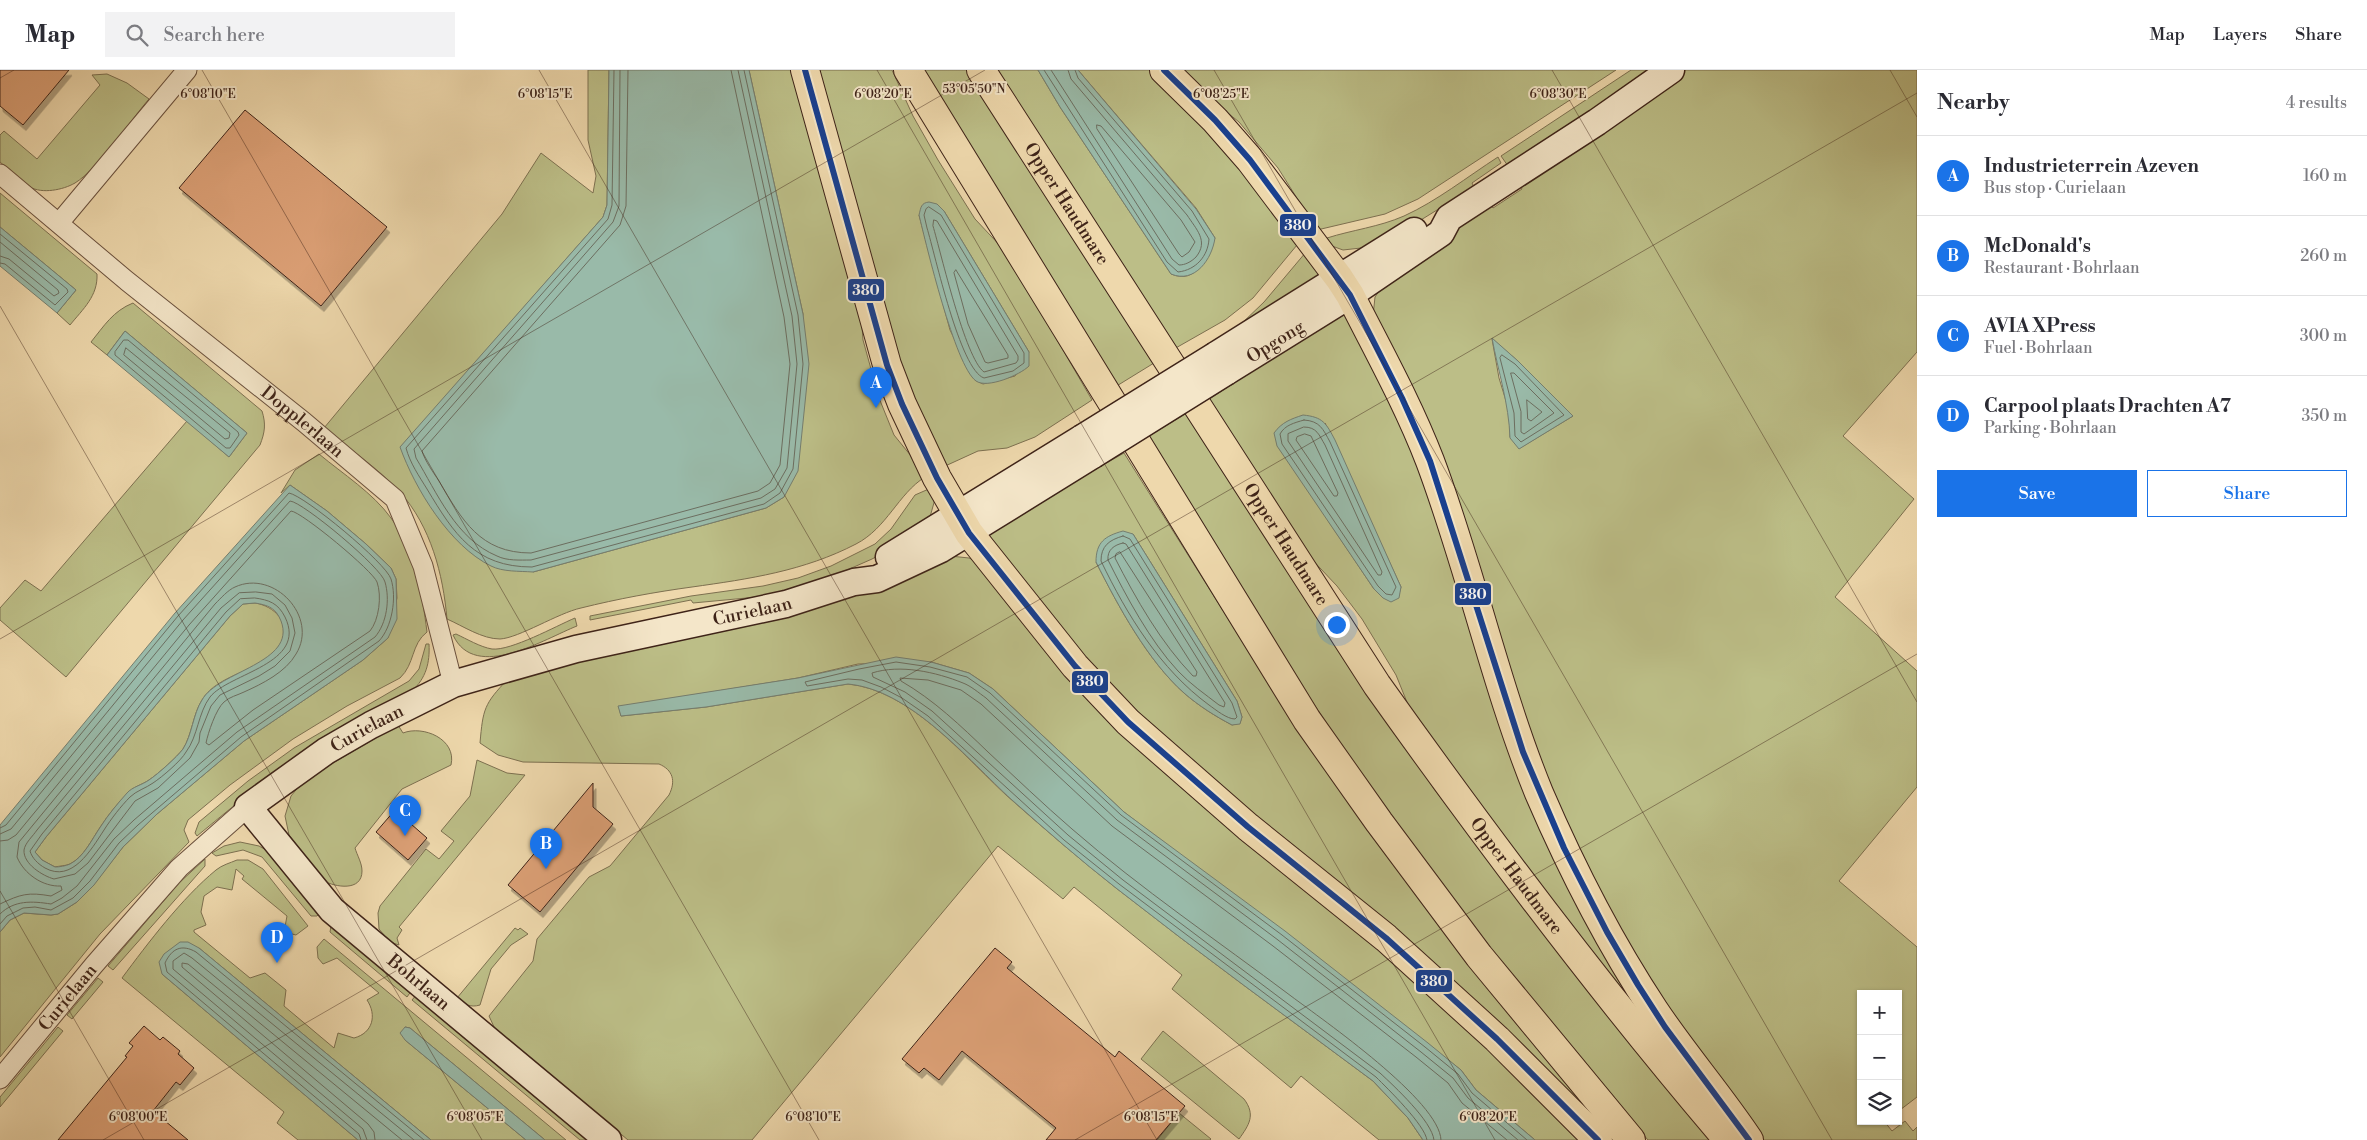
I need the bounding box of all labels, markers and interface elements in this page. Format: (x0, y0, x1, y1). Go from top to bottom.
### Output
search box (105, 12, 455, 57)
text: Map (25, 20, 75, 50)
icon: search (123, 21, 151, 49)
text: Search here (163, 23, 265, 47)
text: Map (2150, 23, 2185, 46)
text: Layers (2213, 23, 2267, 46)
text: Share (2295, 23, 2342, 46)
text: 53°05'50"N (942, 82, 1006, 97)
text: 6°08'10"E (180, 87, 236, 102)
text: 6°08'15"E (518, 87, 572, 102)
text: 6°08'20"E (854, 87, 912, 102)
text: 6°08'25"E (1193, 87, 1249, 102)
text: 6°08'30"E (1529, 87, 1587, 102)
text: Nearby (1937, 90, 2010, 116)
text: 4 results (2286, 93, 2347, 113)
street label: Opper Haudmare (1019, 138, 1115, 270)
text: Industrieterrein Azeven (1984, 154, 2199, 178)
text: A (1947, 166, 1959, 186)
text: 160 m (2303, 166, 2347, 186)
text: Bus stop · Curielaan (1984, 178, 2126, 198)
line badge: 380 (1279, 213, 1317, 237)
text: 380 (1284, 217, 1312, 235)
text: McDonald's (1984, 234, 2091, 258)
text: B (1947, 246, 1959, 266)
text: 260 m (2300, 246, 2347, 266)
text: Restaurant · Bohrlaan (1984, 258, 2140, 278)
line badge: 380 (847, 278, 885, 302)
text: 380 (852, 282, 880, 300)
text: AVIA XPress (1984, 314, 2096, 338)
street label: Opgong (1242, 315, 1309, 368)
text: C (1947, 326, 1959, 346)
text: 300 m (2300, 326, 2347, 346)
text: Fuel · Bohrlaan (1984, 338, 2092, 358)
pin: A (860, 367, 892, 408)
street label: Dopplerlaan (256, 381, 349, 463)
text: Carpool plaats Drachten A7 (1984, 394, 2231, 418)
text: D (1947, 406, 1959, 426)
text: 350 m (2301, 406, 2347, 426)
text: Parking · Bohrlaan (1984, 418, 2117, 438)
button: Save (1937, 470, 2137, 517)
button: Share (2147, 470, 2347, 517)
street label: Opper Haudmare (1238, 479, 1334, 610)
line badge: 380 (1454, 582, 1492, 606)
text: 380 (1459, 586, 1487, 604)
street label: Curielaan (711, 592, 795, 631)
your location (1324, 612, 1350, 638)
line badge: 380 (1071, 670, 1109, 694)
text: 380 (1076, 673, 1104, 691)
street label: Curielaan (326, 699, 408, 758)
pin: C (389, 795, 421, 836)
street label: Opper Haudmare (1465, 813, 1568, 939)
pin: B (530, 828, 562, 869)
pin: D (261, 922, 293, 963)
street label: Bohrlaan (382, 949, 455, 1016)
street label: Curielaan (33, 959, 102, 1036)
line badge: 380 (1415, 969, 1453, 993)
text: 380 (1420, 973, 1448, 991)
map controls (1857, 990, 1902, 1125)
button: + (1857, 990, 1902, 1035)
button: − (1857, 1035, 1902, 1080)
button: layers (1857, 1080, 1902, 1125)
text: 6°08'00"E (109, 1110, 167, 1125)
text: 6°08'05"E (446, 1110, 504, 1125)
text: 6°08'10"E (785, 1110, 841, 1125)
text: 6°08'15"E (1124, 1110, 1178, 1125)
text: 6°08'20"E (1459, 1110, 1517, 1125)

